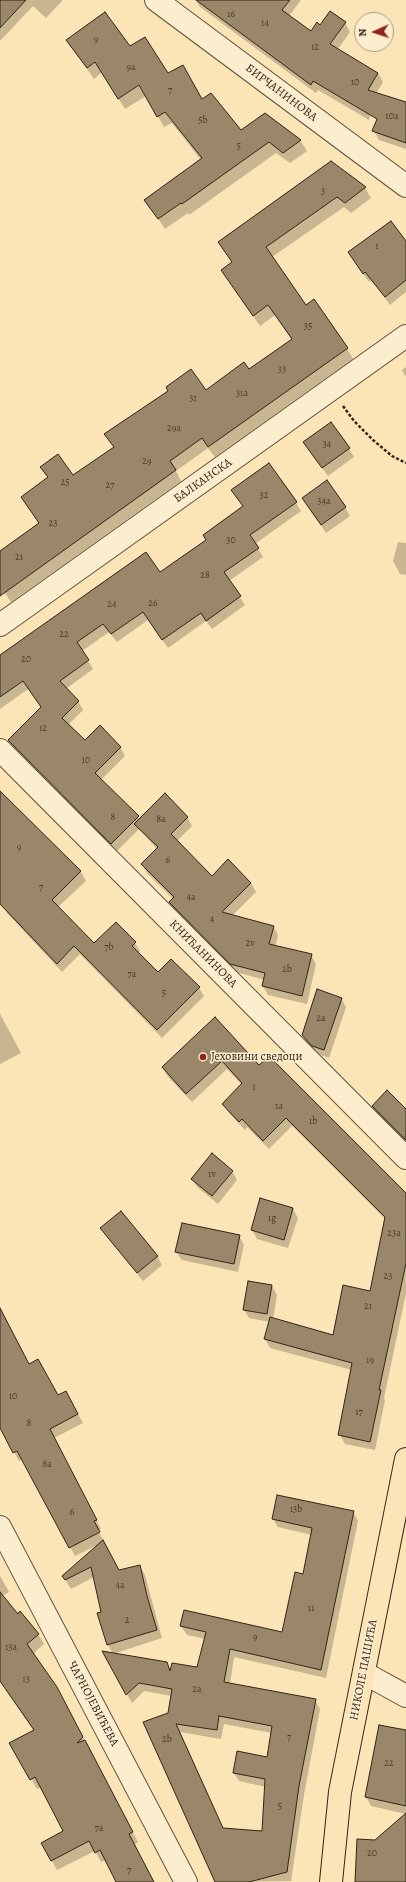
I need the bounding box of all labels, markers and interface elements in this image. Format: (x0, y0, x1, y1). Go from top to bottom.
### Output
house number: 16 (227, 9, 235, 21)
north arrow (354, 12, 394, 52)
house number: 14 (261, 18, 269, 30)
text: N (355, 28, 370, 37)
house number: 9 (94, 34, 98, 46)
house number: 12 (311, 42, 319, 54)
street label: БИРЧАНИНОВА (242, 61, 320, 125)
house number: 9a (126, 62, 136, 74)
house number: 10 (351, 77, 359, 89)
house number: 7 (168, 85, 172, 97)
house number: 10a (385, 111, 399, 123)
house number: 5b (198, 115, 208, 127)
house number: 5 (237, 141, 241, 153)
house number: 3 (321, 186, 325, 198)
house number: 1 (375, 241, 379, 253)
house number: 35 (304, 321, 312, 333)
house number: 33 (278, 364, 286, 376)
house number: 31a (236, 388, 248, 400)
house number: 31 (189, 393, 197, 405)
house number: 29a (167, 423, 181, 435)
house number: 34 (323, 439, 331, 451)
house number: 29 (142, 456, 152, 468)
street label: БАЛКАНСКА (171, 456, 235, 506)
house number: 25 (60, 477, 70, 489)
house number: 27 (106, 480, 114, 492)
house number: 32 (260, 490, 268, 502)
house number: 34a (317, 496, 331, 508)
house number: 23 (49, 518, 57, 530)
house number: 30 (226, 535, 236, 547)
house number: 21 (15, 552, 23, 564)
house number: 28 (200, 570, 210, 582)
house number: 26 (148, 598, 158, 610)
house number: 24 (107, 599, 117, 611)
house number: 22 (59, 629, 69, 641)
house number: 20 (21, 654, 31, 666)
house number: 12 (39, 723, 47, 735)
house number: 10 (82, 755, 90, 767)
house number: 8 (111, 812, 115, 824)
house number: 8a (156, 814, 166, 826)
house number: 9 (17, 842, 21, 854)
house number: 6 (166, 855, 170, 867)
house number: 7 (39, 882, 43, 894)
house number: 4a (186, 892, 196, 904)
house number: 4 (210, 914, 214, 926)
street label: КНИЋАНИНОВА (166, 917, 240, 991)
house number: 2v (245, 938, 255, 950)
house number: 7b (104, 942, 114, 954)
house number: 2b (282, 964, 292, 976)
house number: 7a (128, 969, 136, 981)
house number: 5 (162, 988, 166, 1000)
house number: 2a (316, 1013, 326, 1025)
place label: Јеховини сведоци (211, 1050, 303, 1064)
marker: Јеховини сведоци (198, 1052, 208, 1062)
house number: 1 (252, 1082, 256, 1094)
house number: 1a (275, 1101, 283, 1113)
house number: 1b (309, 1116, 317, 1128)
house number: 1v (208, 1169, 216, 1181)
house number: 1g (268, 1213, 276, 1225)
house number: 23a (387, 1228, 401, 1240)
house number: 23 (384, 1271, 392, 1283)
house number: 21 (364, 1301, 372, 1313)
house number: 19 (366, 1355, 374, 1367)
house number: 10 (9, 1391, 17, 1403)
house number: 17 (355, 1407, 363, 1419)
house number: 8 (27, 1418, 31, 1430)
house number: 8a (42, 1459, 52, 1471)
house number: 13b (290, 1504, 302, 1516)
house number: 6 (70, 1507, 74, 1519)
house number: 4a (115, 1580, 125, 1592)
house number: 11 (308, 1603, 314, 1615)
house number: 2 (125, 1615, 129, 1627)
street label: НИКОЛЕ ПАШИЋА (347, 1618, 381, 1722)
house number: 9 (253, 1632, 257, 1644)
house number: 13a (5, 1642, 17, 1654)
street label: ЧАРНОЈЕВИЋЕВА (65, 1659, 121, 1749)
house number: 13 (22, 1674, 30, 1686)
house number: 2a (192, 1684, 202, 1696)
house number: 7 (287, 1732, 291, 1744)
house number: 2b (162, 1734, 172, 1746)
house number: 22 (384, 1758, 394, 1770)
house number: 5 (278, 1801, 282, 1813)
house number: 7a (95, 1823, 103, 1835)
house number: 20 (367, 1848, 377, 1860)
house number: 7 (127, 1865, 131, 1877)

